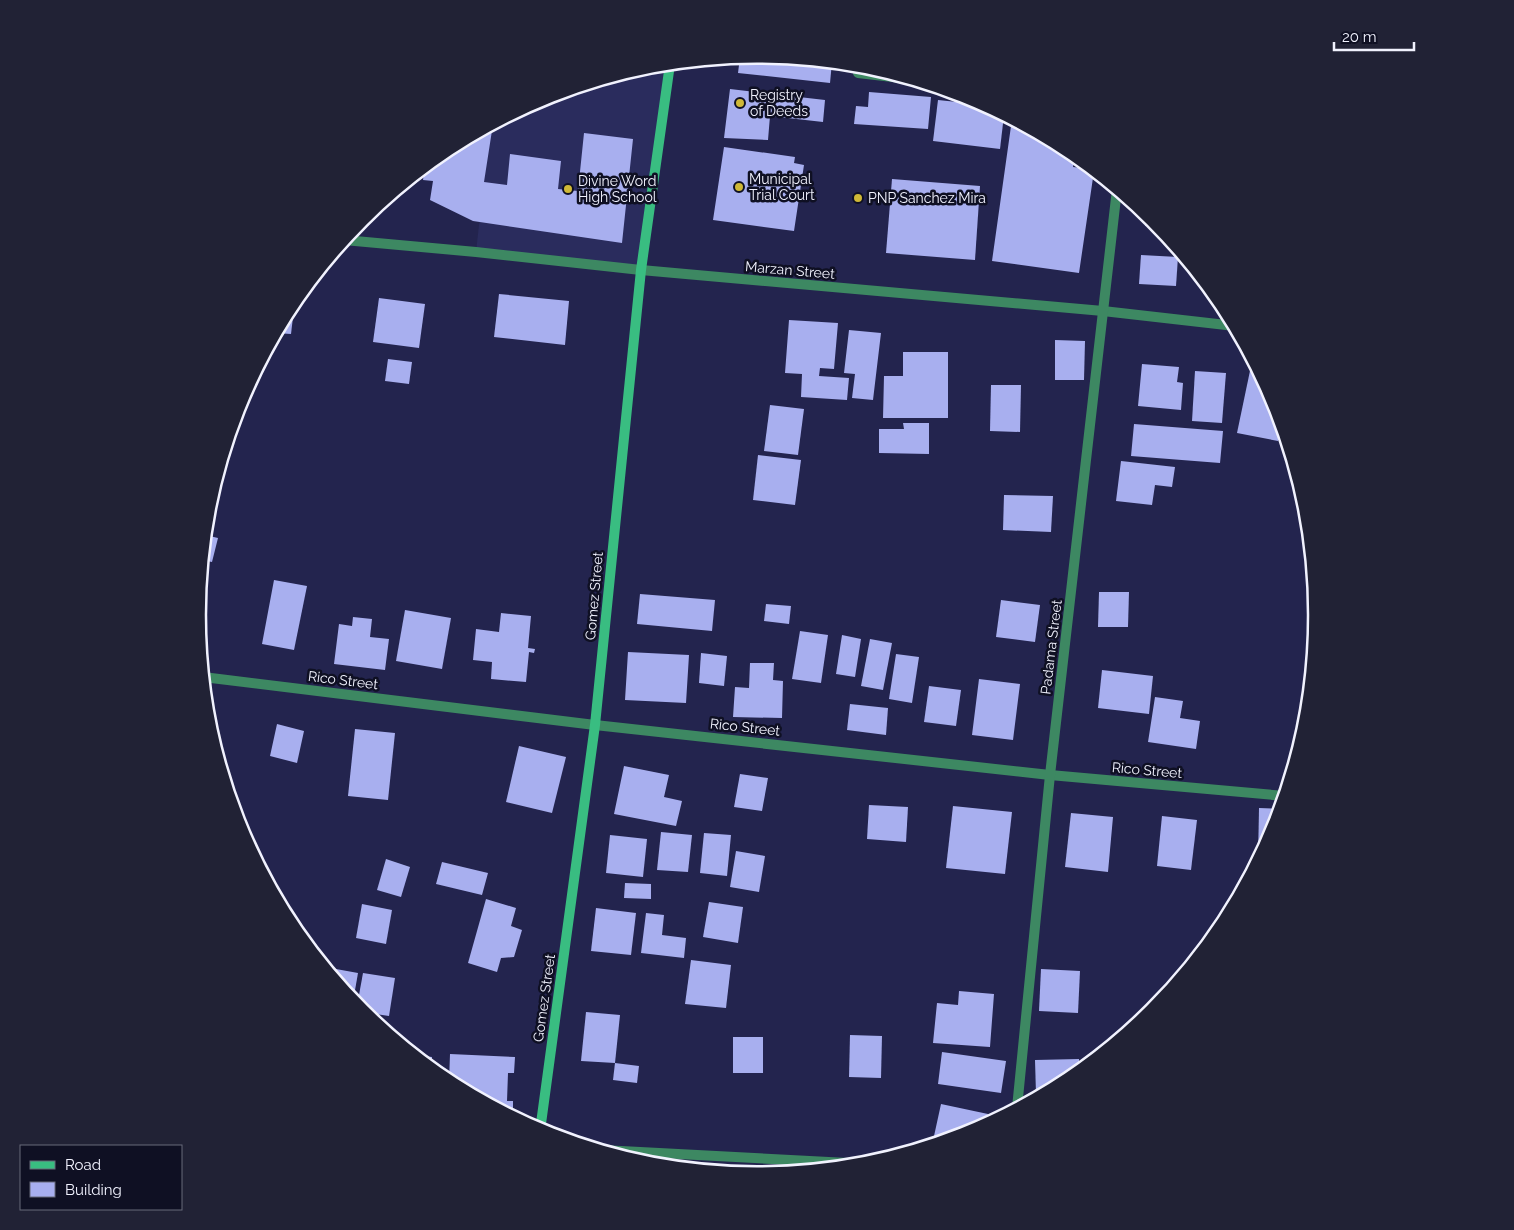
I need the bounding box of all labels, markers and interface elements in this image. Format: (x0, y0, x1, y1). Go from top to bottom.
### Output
scale bar (1334, 20, 1414, 52)
text: 20 m (1342, 28, 1377, 46)
place label: Registry of Deeds (750, 87, 808, 119)
marker: Registry of Deeds (734, 97, 746, 109)
place label: Municipal Trial Court (749, 171, 815, 203)
place label: Divine Word High School (578, 173, 657, 205)
marker: Municipal Trial Court (733, 181, 745, 193)
marker: Divine Word High School (562, 183, 574, 195)
place label: PNP Sanchez Mira (868, 190, 986, 206)
marker: PNP Sanchez Mira (852, 192, 864, 204)
street label: Marzan Street (745, 258, 836, 282)
street label: Gomez Street (582, 551, 606, 641)
street label: Padama Street (1037, 598, 1065, 695)
street label: Rico Street (307, 668, 379, 692)
street label: Rico Street (709, 715, 781, 739)
street label: Rico Street (1111, 759, 1183, 781)
street label: Gomez Street (530, 953, 558, 1043)
legend (20, 1145, 182, 1210)
text: Road (65, 1156, 101, 1174)
text: Building (65, 1181, 122, 1199)

